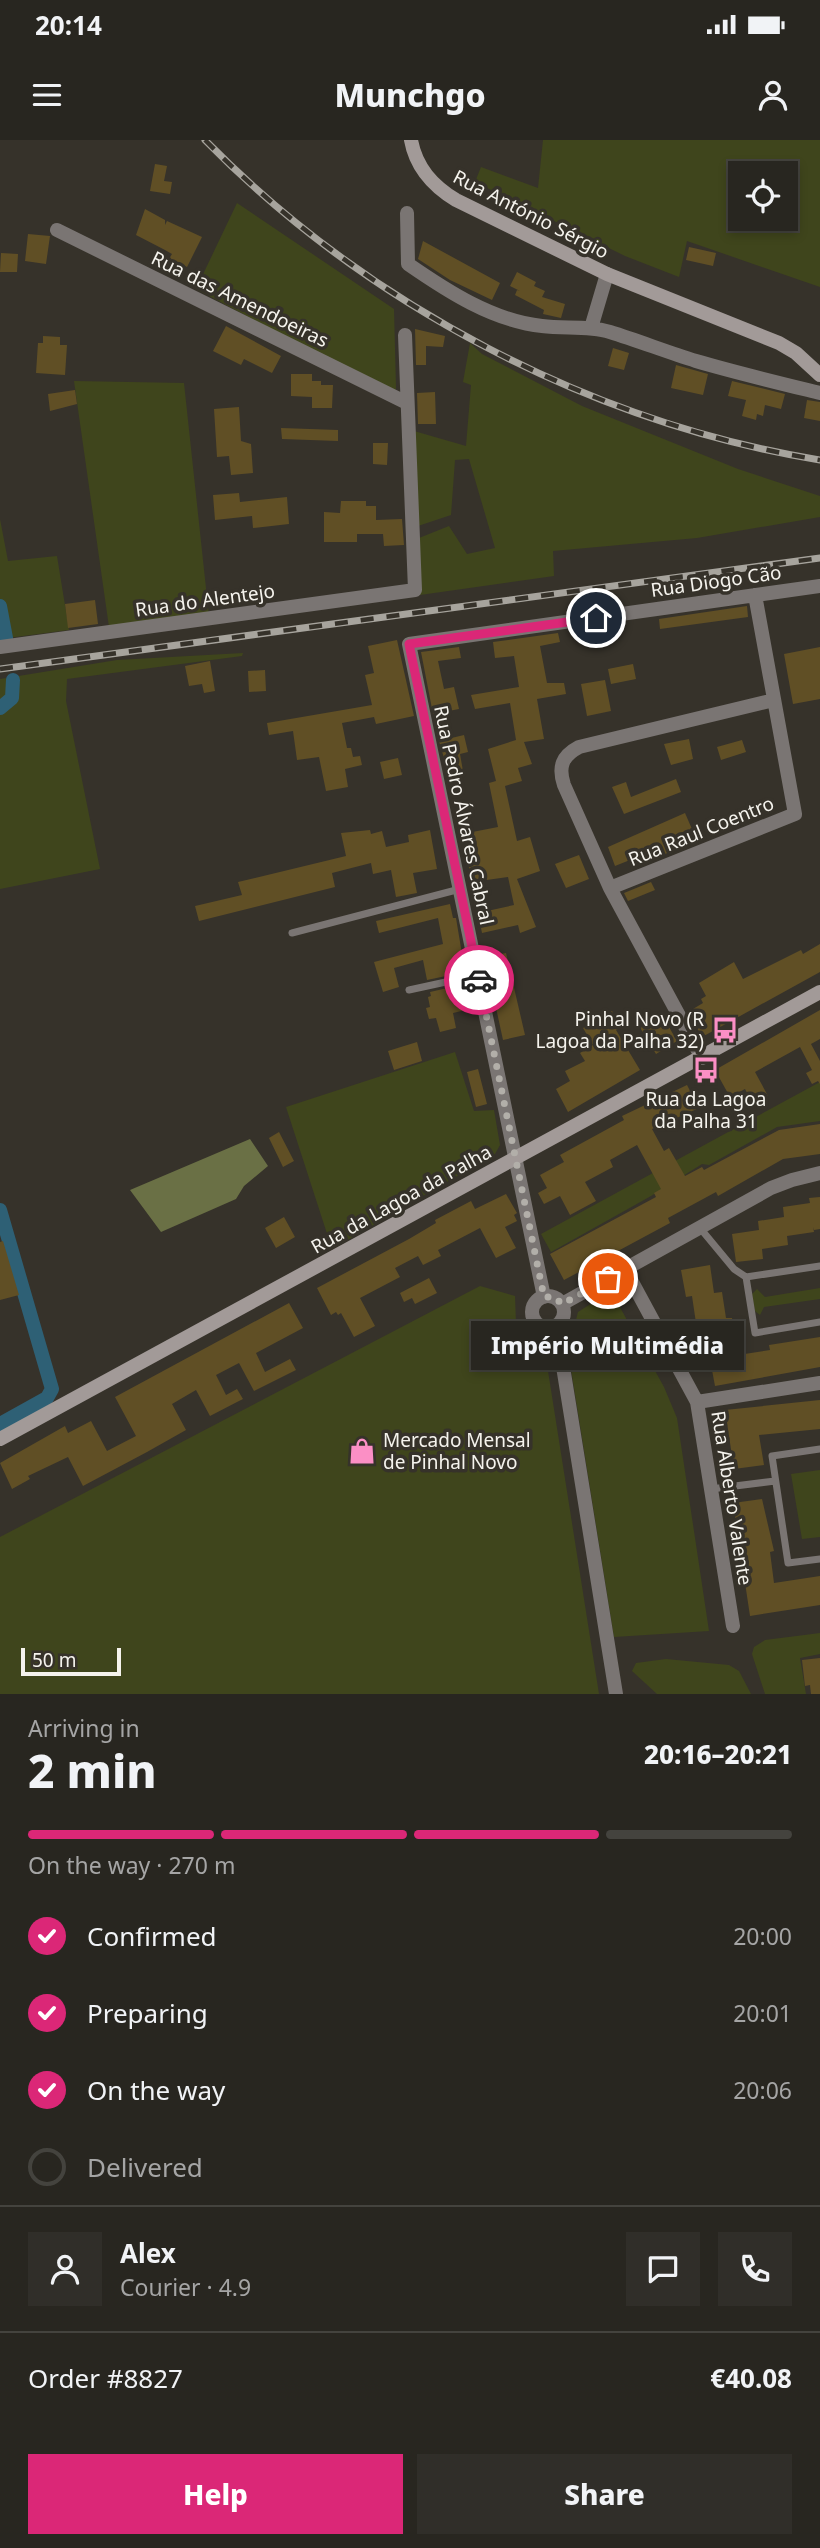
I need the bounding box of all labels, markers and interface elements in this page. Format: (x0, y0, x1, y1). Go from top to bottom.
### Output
text: 20:14 (35, 7, 102, 43)
text: Munchgo (334, 73, 486, 116)
icon: menu (28, 76, 66, 114)
icon: person (754, 76, 792, 114)
map controls (728, 161, 798, 231)
button: locate (728, 161, 798, 231)
street label: Rua António Sérgio (449, 164, 613, 264)
street label: Rua das Amendoeiras (147, 245, 333, 353)
street label: Rua Diogo Cão (649, 559, 783, 603)
street label: Rua do Alentejo (133, 577, 277, 623)
pin (566, 588, 626, 648)
icon: home (577, 599, 615, 637)
street label: Rua Pedro Álvares Cabral (428, 703, 500, 927)
street label: Rua Raul Coentro (624, 790, 778, 872)
courier (444, 945, 514, 1015)
icon: car (460, 961, 498, 999)
place label: Pinhal Novo (R Lagoa da Palha 32) (535, 1006, 704, 1054)
bus stop icon: Pinhal Novo (R Lagoa da Palha 32) (710, 1015, 740, 1045)
bus stop icon: Rua da Lagoa da Palha 31 (691, 1055, 721, 1085)
place label: Rua da Lagoa da Palha 31 (646, 1086, 766, 1134)
street label: Rua da Lagoa da Palha (306, 1139, 496, 1259)
pin (578, 1249, 638, 1309)
icon: bag (589, 1260, 627, 1298)
callout: Império Multimédia (472, 1321, 744, 1370)
text: Império Multimédia (491, 1329, 724, 1361)
street label: Rua Alberto Valente (705, 1409, 759, 1587)
place label: Mercado Mensal de Pinhal Novo (383, 1427, 531, 1475)
shop icon: Mercado Mensal de Pinhal Novo (347, 1436, 377, 1466)
scale bar (21, 1645, 121, 1677)
text: 50 m (32, 1647, 76, 1673)
text: Arriving in (28, 1712, 140, 1744)
text: 20:16–20:21 (644, 1736, 792, 1772)
text: 2 min (28, 1739, 157, 1801)
text: On the way · 270 m (28, 1849, 235, 1881)
icon: check (28, 1917, 66, 1955)
text: Confirmed (87, 1918, 217, 1954)
text: 20:00 (733, 1920, 792, 1952)
icon: check (28, 1994, 66, 2032)
text: Preparing (87, 1995, 208, 2031)
text: 20:01 (733, 1997, 792, 2029)
icon: check (28, 2071, 66, 2109)
text: On the way (87, 2072, 225, 2108)
text: 20:06 (733, 2074, 792, 2106)
text: Delivered (87, 2149, 203, 2185)
button: person (28, 2232, 102, 2306)
button: chat (626, 2232, 700, 2306)
button: phone (718, 2232, 792, 2306)
text: Alex (120, 2235, 176, 2271)
text: Courier · 4.9 (120, 2271, 251, 2303)
text: Order #8827 (28, 2360, 183, 2396)
text: €40.08 (710, 2360, 792, 2396)
button: Help (28, 2454, 403, 2534)
button: Share (417, 2454, 792, 2534)

